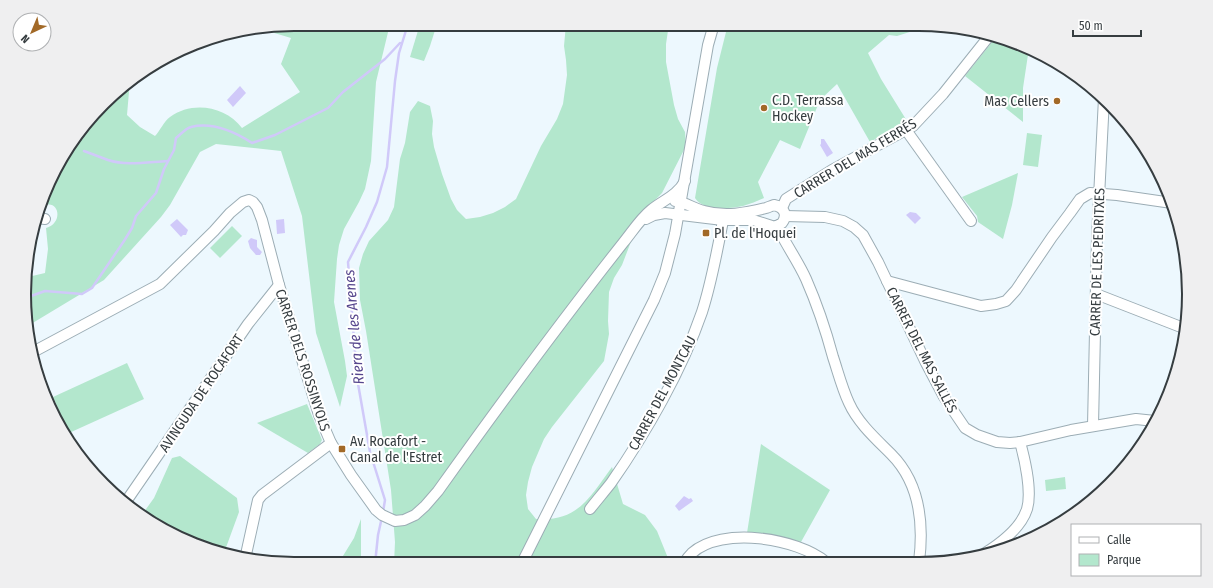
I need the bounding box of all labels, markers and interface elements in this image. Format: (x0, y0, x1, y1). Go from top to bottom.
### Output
north arrow (12, 12, 52, 52)
scale bar (1073, 12, 1141, 38)
text: 50 m (1079, 19, 1103, 33)
text: N (19, 32, 32, 46)
place label: C.D. Terrassa Hockey (772, 92, 844, 125)
place label: Mas Cellers (984, 93, 1049, 110)
marker: Mas Cellers (1052, 96, 1062, 106)
marker: C.D. Terrassa Hockey (759, 103, 769, 113)
street label: CARRER DEL MAS FERRÉS (790, 114, 920, 202)
street label: CARRER DE LES PEDRITXES (1086, 188, 1109, 336)
place label: Pl. de l'Hoquei (714, 225, 796, 242)
marker: Pl. de l'Hoquei (701, 228, 711, 238)
water label: Riera de les Arenes (340, 268, 368, 385)
street label: CARRER DEL MAS SALLÉS (882, 284, 962, 416)
street label: CARRER DELS ROSSINYOLS (271, 287, 334, 433)
street label: AVINGUDA DE ROCAFORT (156, 331, 248, 456)
street label: CARRER DEL MONTCAU (625, 333, 700, 453)
place label: Av. Rocafort - Canal de l'Estret (350, 433, 442, 466)
marker: Av. Rocafort - Canal de l'Estret (337, 444, 347, 454)
legend (1071, 524, 1201, 576)
text: Calle (1107, 533, 1131, 547)
text: Parque (1107, 553, 1141, 567)

